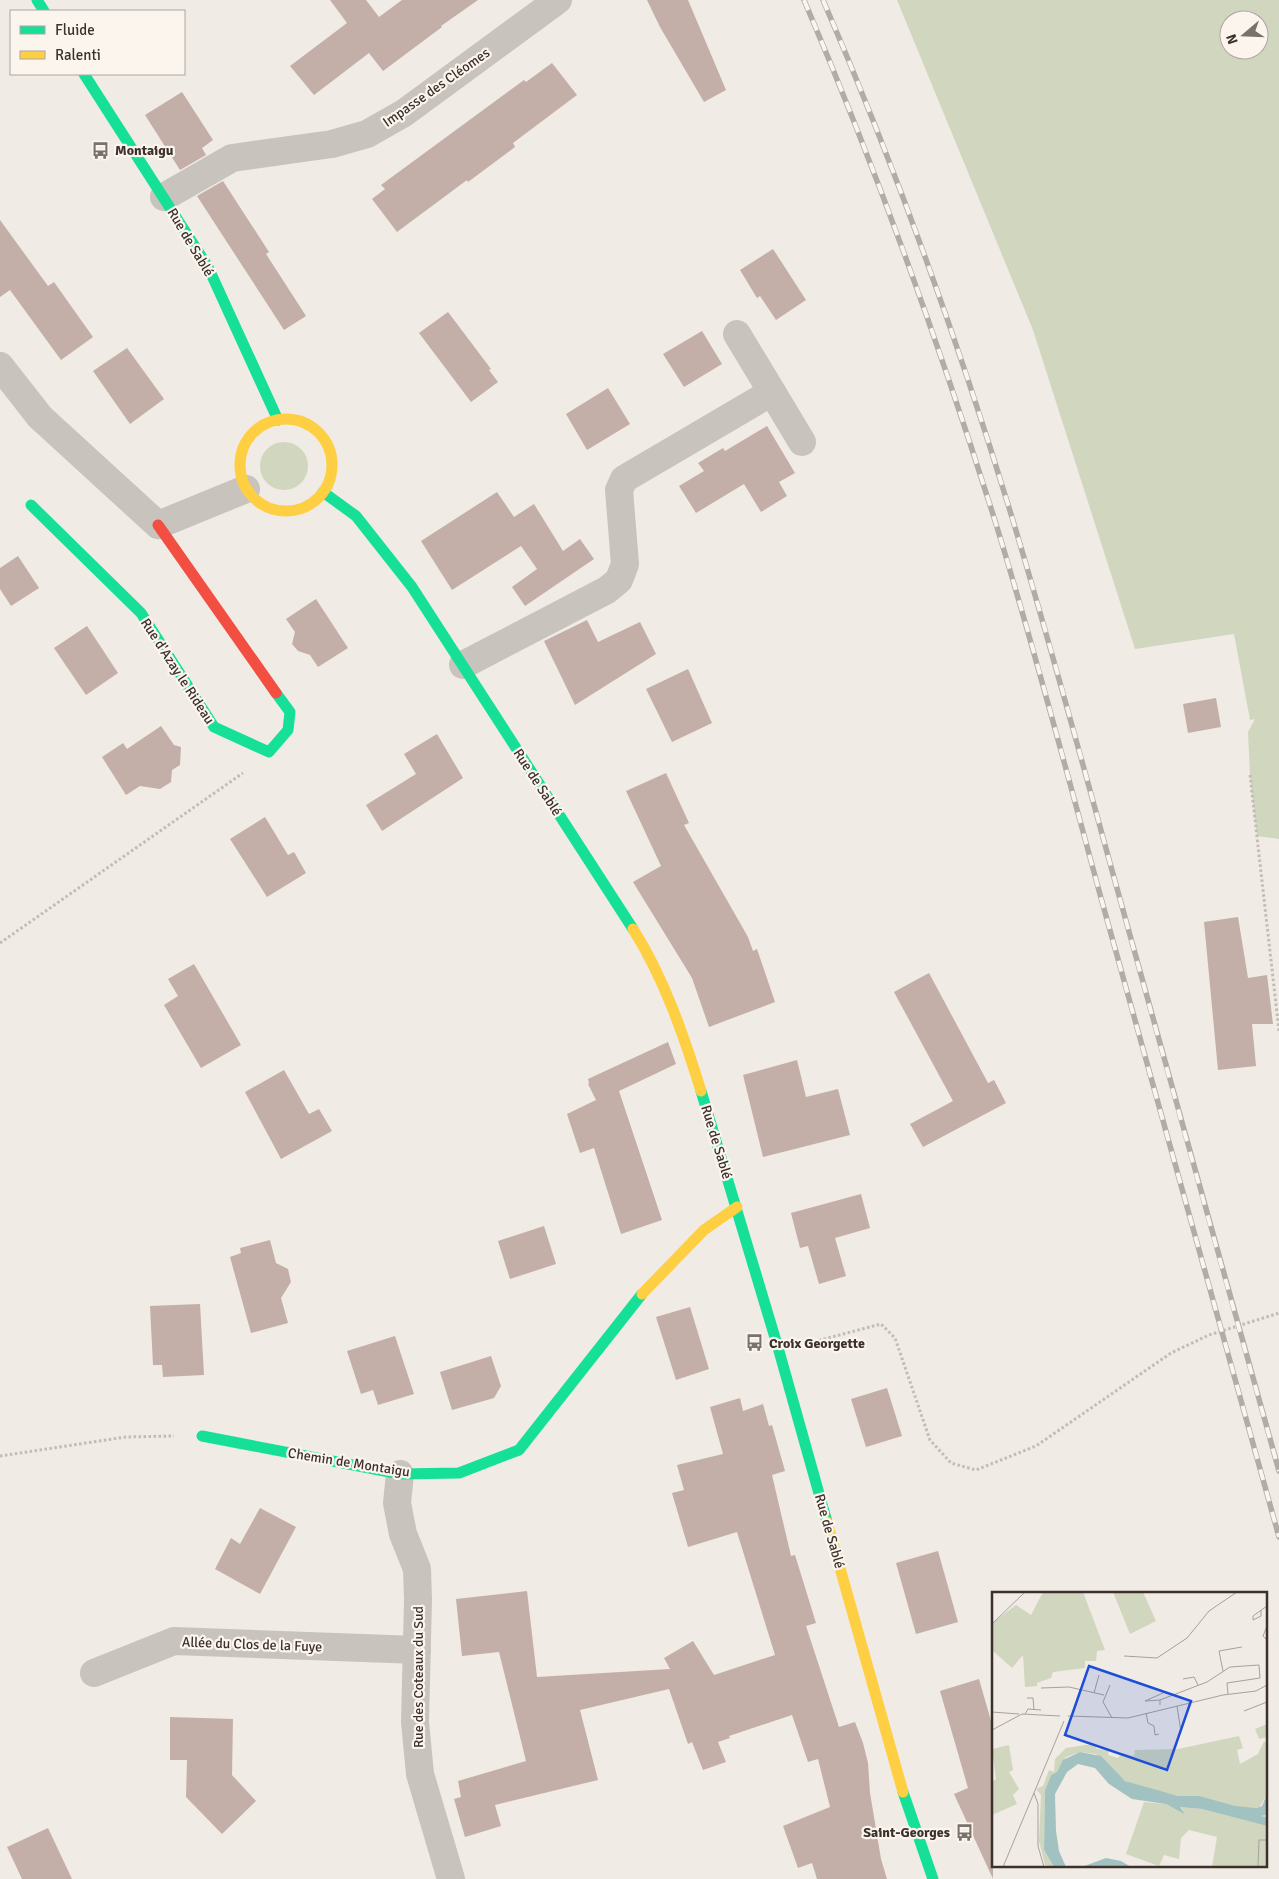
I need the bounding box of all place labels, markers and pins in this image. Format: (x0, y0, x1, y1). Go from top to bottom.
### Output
bus stop icon: Montaigu (91, 140, 111, 160)
place label: Montaigu (115, 142, 174, 159)
bus stop icon: Croix Georgette (745, 1333, 765, 1353)
place label: Croix Georgette (769, 1335, 865, 1352)
bus stop icon: Saint-Georges (954, 1822, 974, 1842)
place label: Saint-Georges (863, 1824, 950, 1841)

